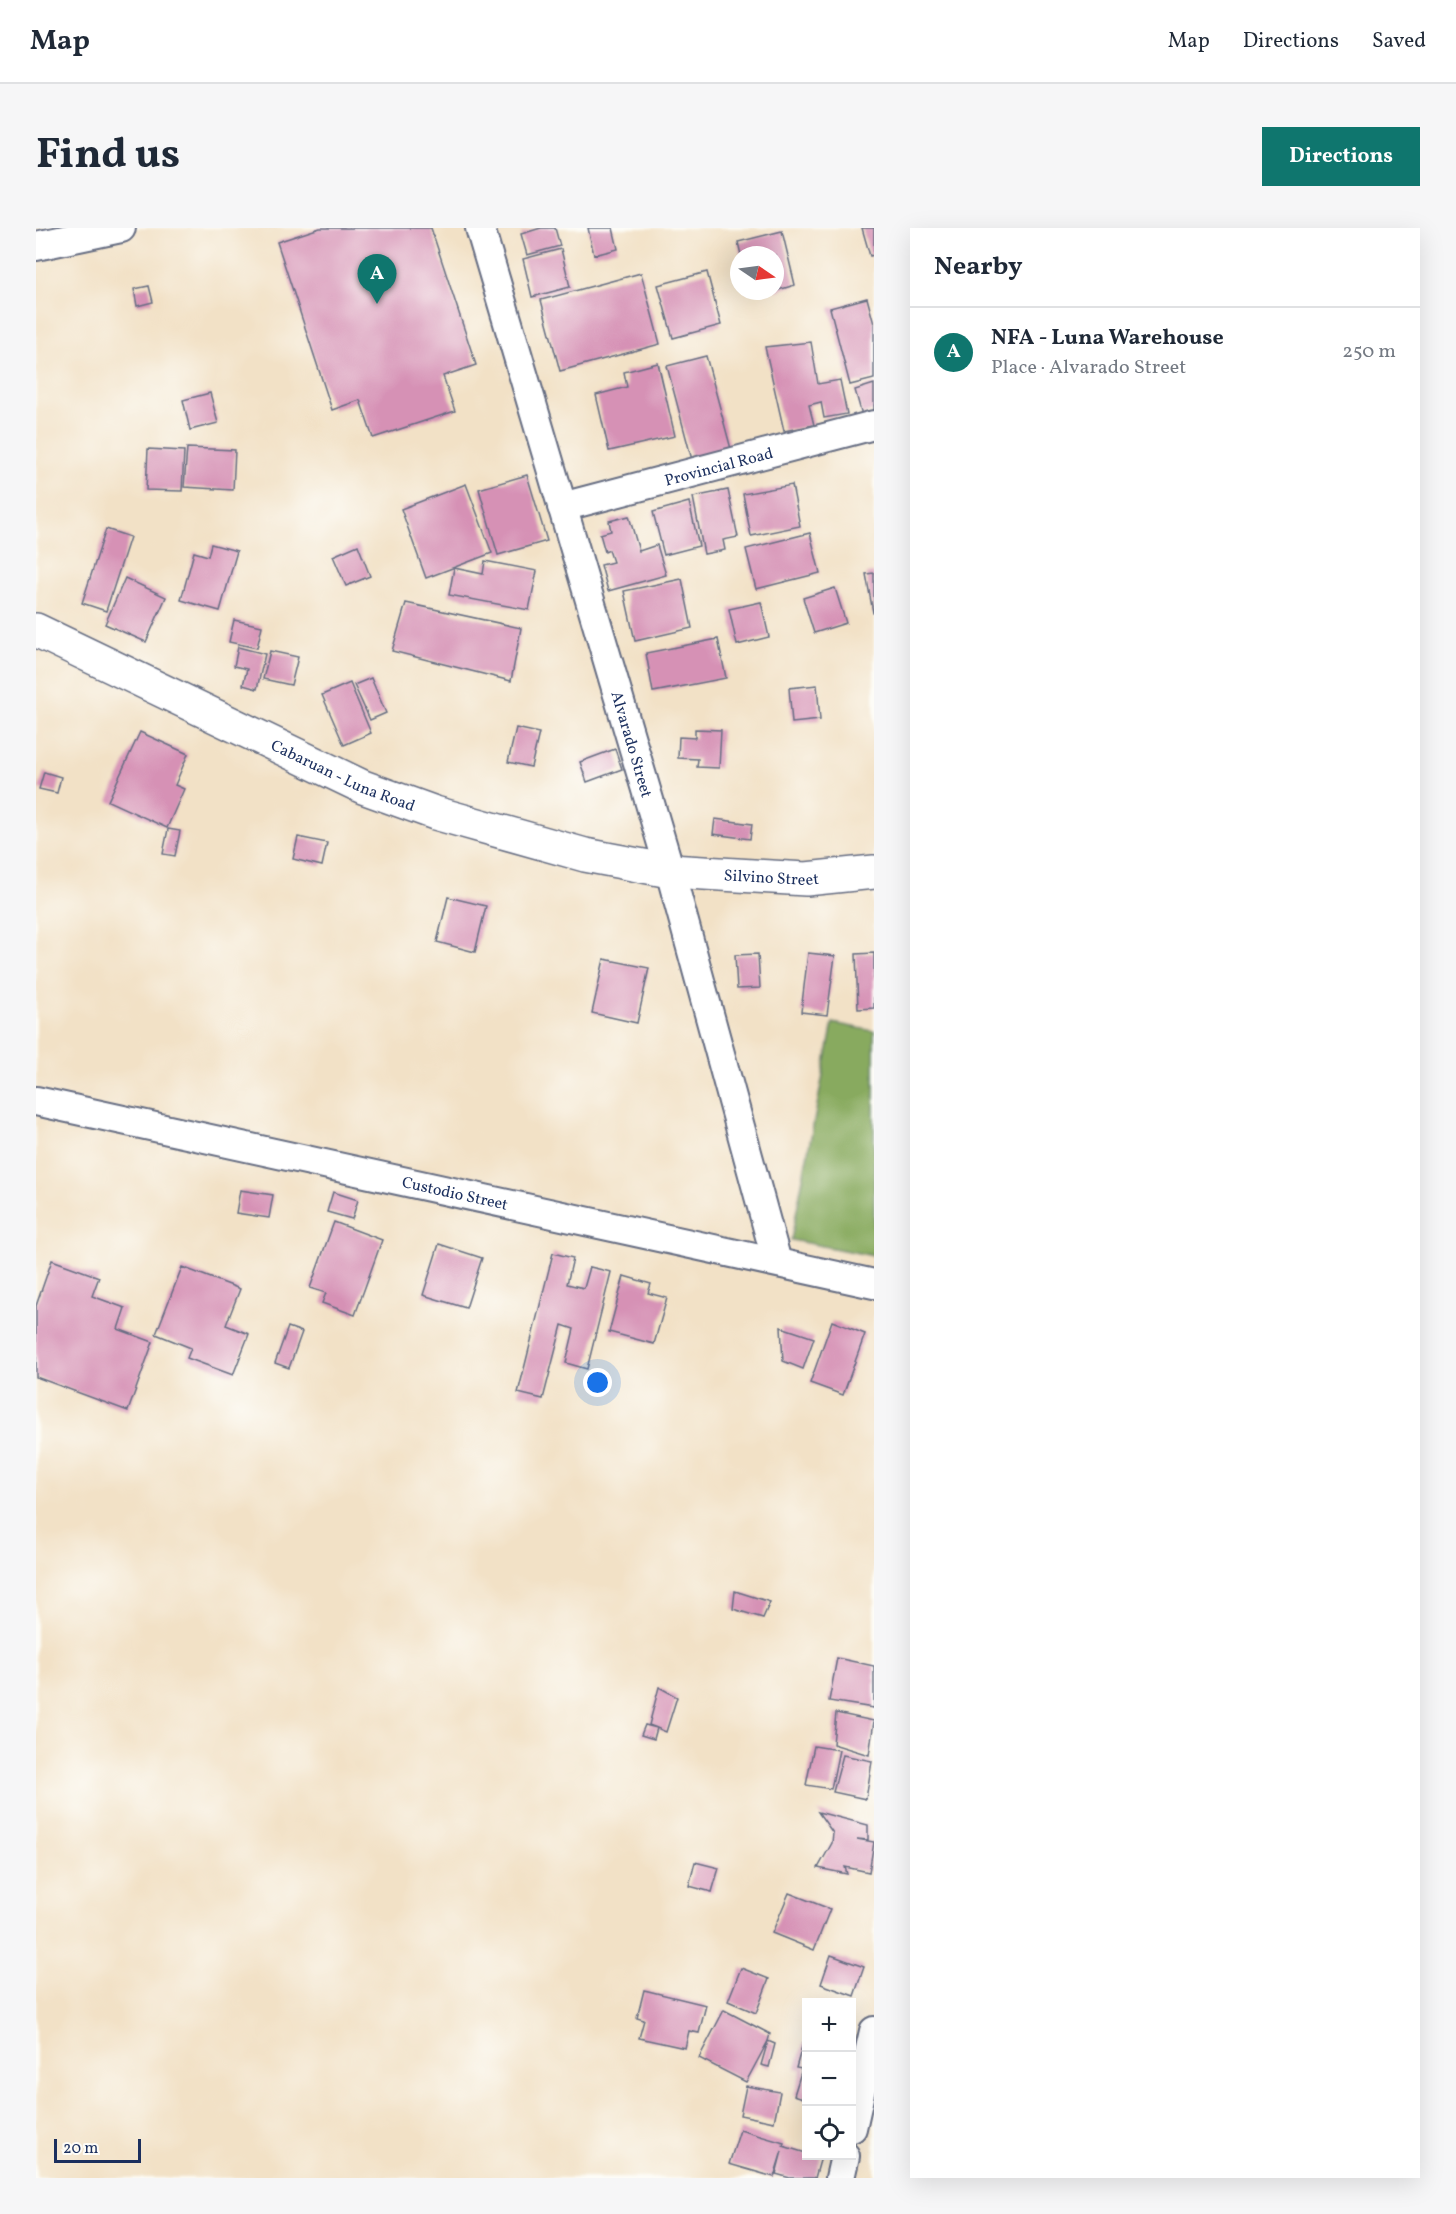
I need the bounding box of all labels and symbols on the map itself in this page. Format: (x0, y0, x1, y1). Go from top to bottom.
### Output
north arrow (730, 246, 784, 300)
pin: A (358, 254, 396, 304)
street label: Provincial Road (663, 443, 776, 493)
street label: Alvarado Street (604, 689, 657, 801)
street label: Cabaruan - Luna Road (267, 735, 418, 818)
street label: Silvino Street (723, 865, 820, 892)
street label: Custodio Street (400, 1172, 510, 1217)
your location (583, 1368, 612, 1397)
scale bar (54, 2136, 141, 2164)

